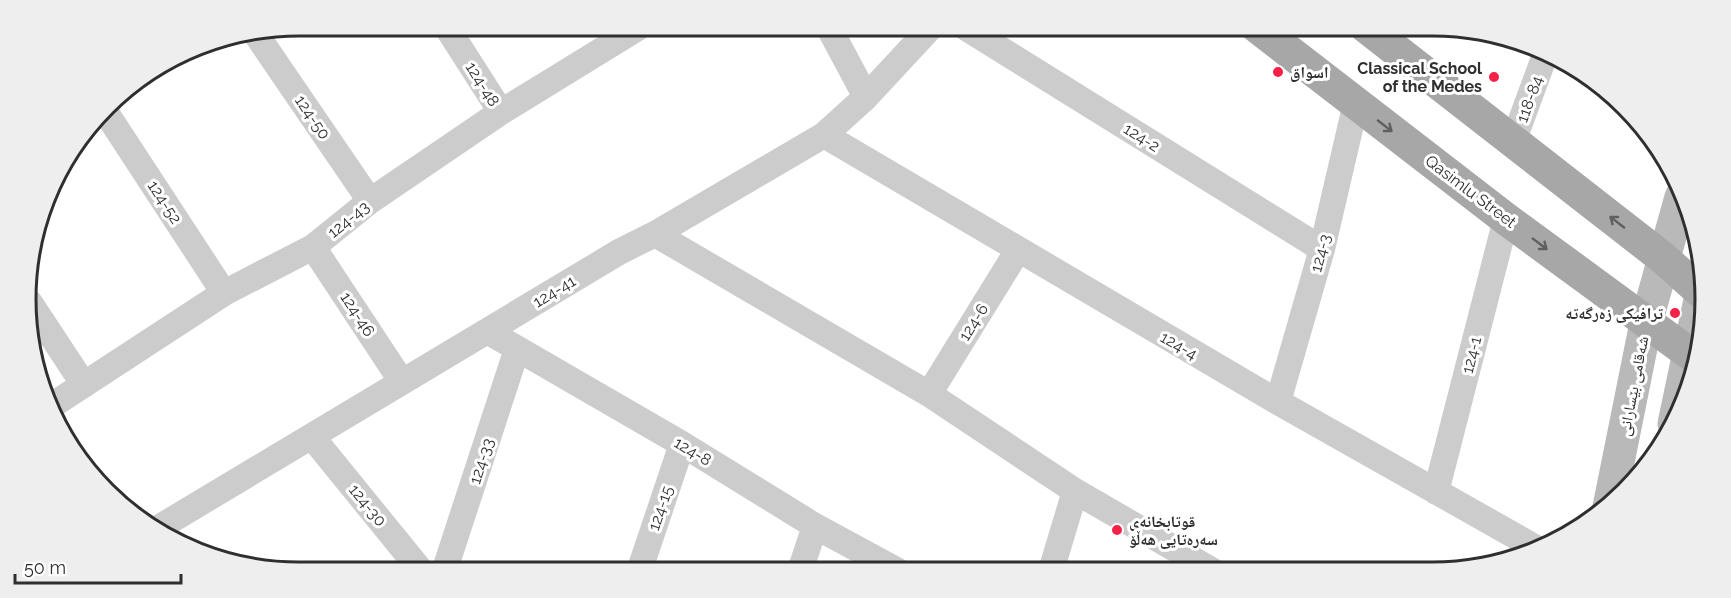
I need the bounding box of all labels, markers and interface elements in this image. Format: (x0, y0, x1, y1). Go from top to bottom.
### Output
street label: 124-48 (462, 59, 504, 110)
place label: Classical School of the Medes (1357, 59, 1483, 96)
place label: اسواق (1290, 63, 1329, 82)
marker: اسواق (1271, 65, 1285, 79)
marker: Classical School of the Medes (1487, 70, 1501, 84)
street label: 118-84 (1512, 73, 1547, 125)
street label: 124-50 (291, 92, 334, 143)
street label: 124-2 (1120, 119, 1163, 156)
one-way arrow (1377, 119, 1393, 132)
street label: Qasimlu Street (1422, 151, 1520, 232)
street label: 124-52 (144, 177, 186, 227)
street label: 124-43 (324, 197, 373, 242)
one-way arrow (1609, 216, 1625, 229)
street label: 124-3 (1306, 232, 1335, 274)
one-way arrow (1532, 238, 1548, 250)
street label: 124-41 (530, 271, 579, 311)
street label: 124-46 (336, 289, 379, 340)
street label: 124-6 (955, 300, 992, 344)
place label: ترافیکی زەرگەتە (1565, 304, 1664, 323)
marker: ترافیکی زەرگەتە (1668, 306, 1682, 320)
street label: 124-4 (1157, 327, 1201, 364)
street label: 124-1 (1458, 335, 1485, 376)
street label: شەقامی بێسارانی (1615, 335, 1653, 438)
street label: 124-8 (671, 433, 715, 470)
street label: 124-33 (465, 436, 498, 487)
street label: 124-30 (345, 481, 390, 530)
street label: 124-15 (644, 483, 677, 533)
place label: قوتابخانەی سەرەتایی هەڵۆ (1129, 512, 1218, 549)
marker: قوتابخانەی سەرەتایی هەڵۆ (1110, 523, 1124, 537)
scale bar (15, 547, 182, 585)
text: 50 m (24, 557, 66, 578)

